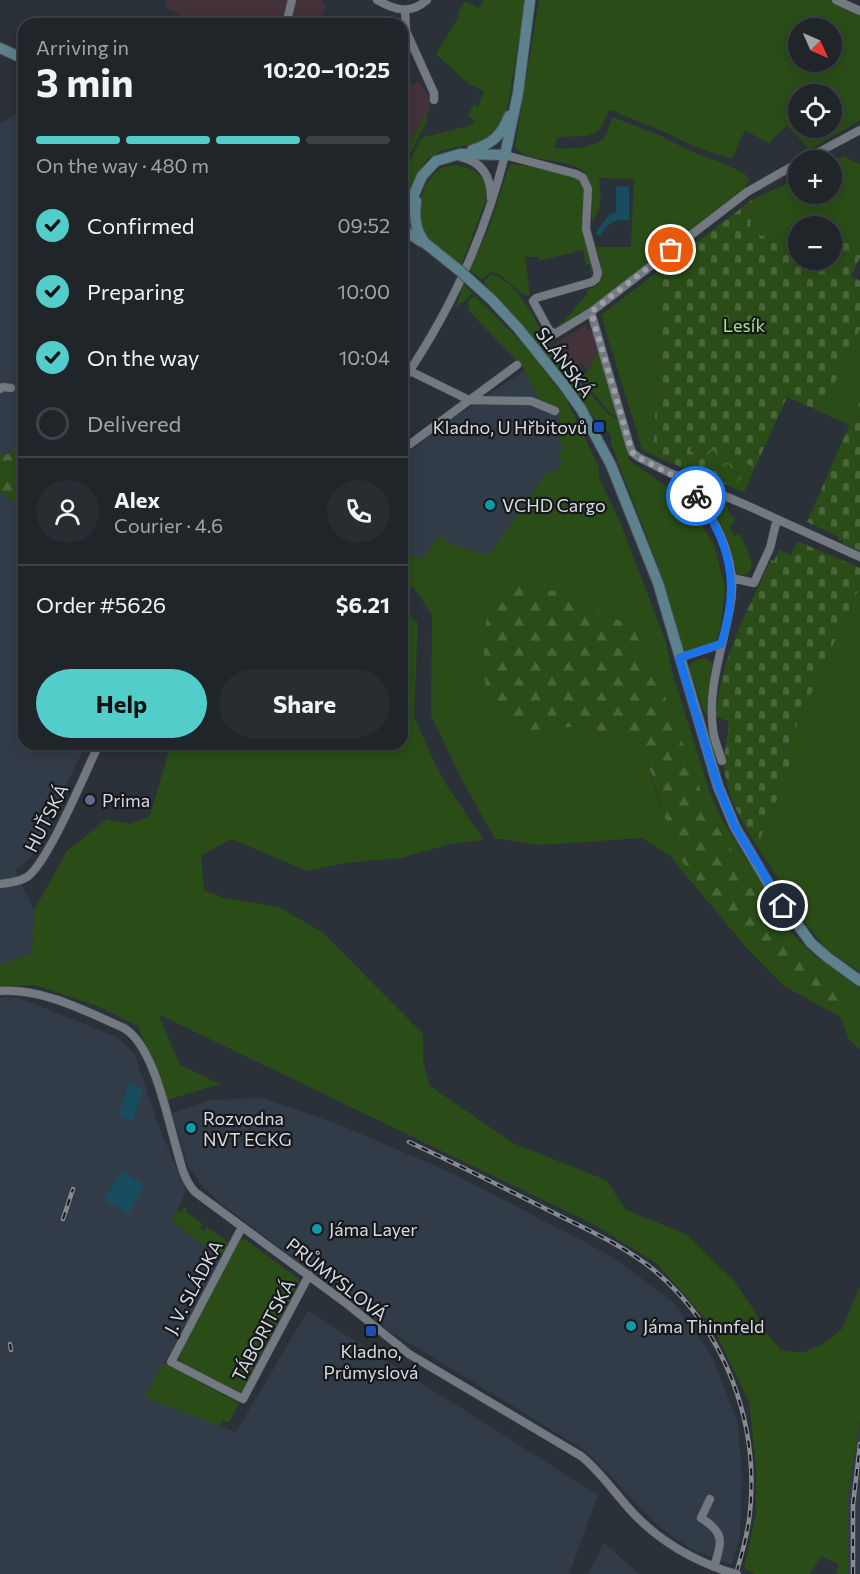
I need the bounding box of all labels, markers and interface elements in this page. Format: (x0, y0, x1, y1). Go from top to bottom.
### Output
north arrow (788, 18, 842, 72)
map controls (788, 18, 842, 270)
text: Arriving in (36, 35, 129, 59)
text: 10:20–10:25 (263, 56, 390, 83)
text: 3 min (36, 57, 134, 105)
button: locate (788, 84, 842, 138)
button: + (788, 150, 842, 204)
text: On the way · 480 m (36, 153, 209, 177)
icon: check (36, 209, 69, 242)
text: Confirmed (87, 212, 194, 239)
text: 09:52 (338, 213, 390, 237)
button: − (788, 216, 842, 270)
pin (645, 224, 696, 275)
icon: bag (654, 233, 687, 266)
icon: check (36, 275, 69, 308)
text: Preparing (87, 278, 184, 305)
text: 10:00 (338, 279, 390, 303)
park label: Lesík (723, 314, 765, 336)
street label: SLÁNSKÁ (532, 323, 598, 401)
icon: check (36, 341, 69, 374)
text: On the way (87, 344, 199, 371)
text: 10:04 (339, 345, 390, 369)
text: Delivered (87, 410, 181, 437)
place label: Kladno, U Hřbitovů (433, 416, 587, 438)
marker: Kladno, U Hřbitovů (592, 420, 606, 434)
courier (666, 466, 726, 526)
button: person (36, 480, 99, 543)
button: phone (327, 480, 390, 543)
icon: bike (680, 480, 713, 513)
text: Alex (114, 486, 160, 513)
place label: VCHD Cargo (502, 494, 606, 516)
marker: VCHD Cargo (483, 498, 497, 512)
text: Courier · 4.6 (114, 513, 223, 537)
text: Order #5626 (36, 591, 166, 618)
text: $6.21 (336, 591, 390, 618)
button: Help (36, 669, 207, 738)
button: Share (219, 669, 390, 738)
street label: HUŤSKÁ (20, 780, 72, 856)
place label: Prima (102, 789, 150, 811)
marker: Prima (83, 793, 97, 807)
pin (757, 880, 808, 931)
icon: home (766, 889, 799, 922)
place label: Rozvodna NVT ECKG (203, 1107, 292, 1150)
marker: Rozvodna NVT ECKG (184, 1121, 198, 1135)
place label: Jáma Layer (329, 1218, 417, 1240)
marker: Jáma Layer (310, 1222, 324, 1236)
street label: PRŮMYSLOVÁ (282, 1233, 392, 1325)
street label: J. V. SLÁDKA (159, 1236, 227, 1338)
street label: TÁBORITSKÁ (227, 1275, 299, 1385)
place label: Jáma Thinnfeld (643, 1315, 764, 1337)
marker: Jáma Thinnfeld (624, 1319, 638, 1333)
marker: Kladno, Průmyslová (364, 1324, 378, 1338)
place label: Kladno, Průmyslová (324, 1340, 418, 1383)

